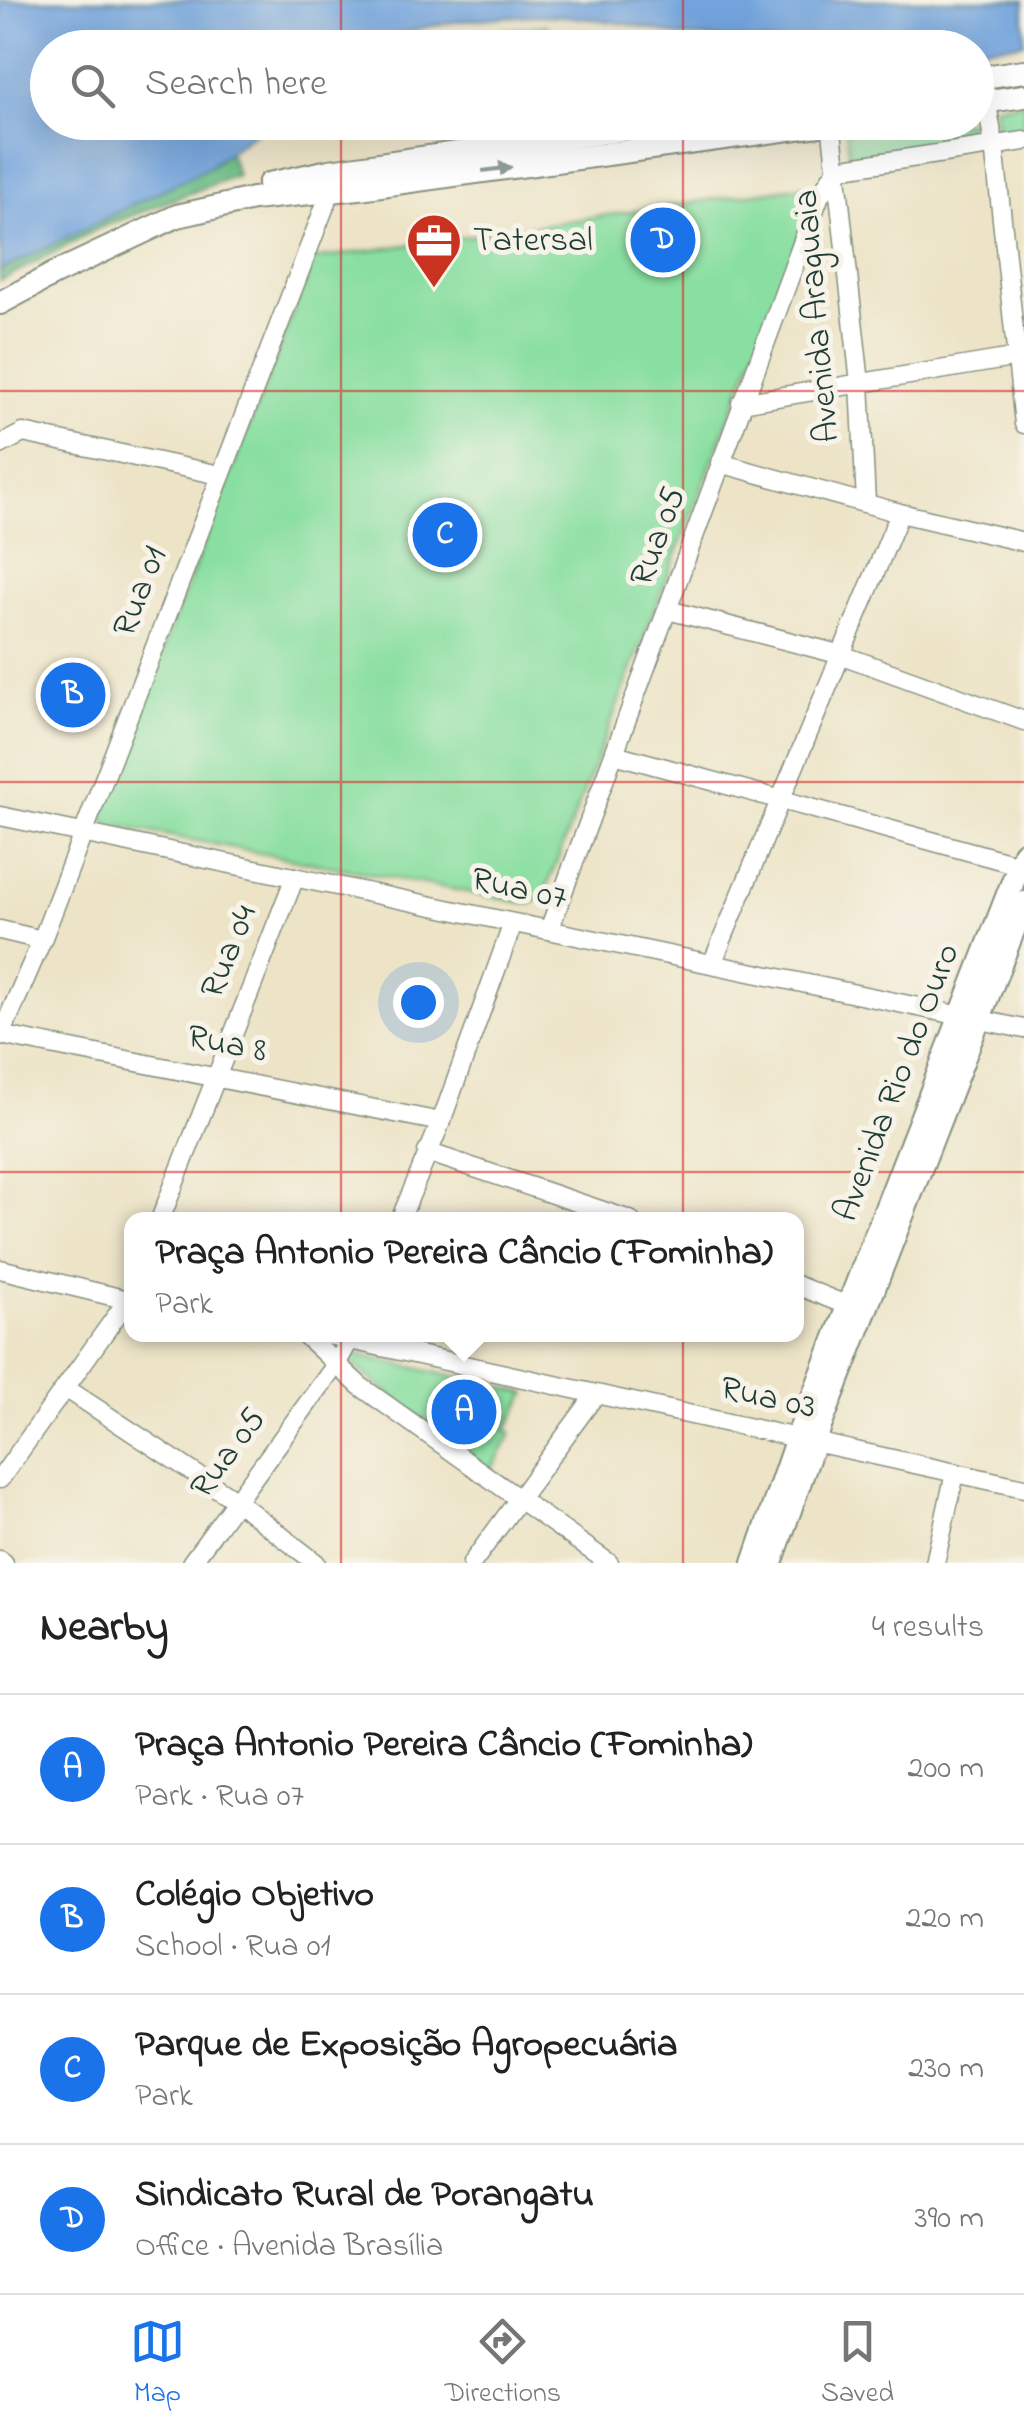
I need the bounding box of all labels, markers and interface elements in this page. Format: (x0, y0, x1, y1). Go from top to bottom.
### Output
search box (30, 30, 994, 140)
text: Search here (145, 57, 327, 113)
icon: search (65, 58, 120, 113)
one-way arrow (482, 161, 513, 177)
street label: Avenida Araguaia (782, 187, 854, 445)
pin: D (630, 202, 696, 278)
office icon: Tatersal (404, 211, 464, 290)
place label: Tatersal (473, 216, 593, 267)
street label: Rua 05 (618, 480, 700, 594)
pin: C (412, 498, 478, 572)
street label: Rua 01 (100, 539, 182, 645)
pin: B (40, 658, 106, 732)
street label: Rua 07 (467, 855, 571, 925)
street label: Rua 04 (188, 898, 272, 1006)
street label: Avenida Rio do Ouro (822, 937, 974, 1229)
your location (393, 977, 444, 1028)
street label: Rua 8 (183, 1012, 271, 1078)
popup (124, 1212, 804, 1342)
text: Praça Antonio Pereira Câncio (Fominha) (155, 1226, 773, 1282)
text: Park (155, 1282, 213, 1329)
street label: Rua 03 (716, 1364, 820, 1434)
pin: A (432, 1374, 496, 1450)
street label: Rua 05 (178, 1398, 280, 1510)
text: Nearby (40, 1598, 168, 1659)
text: 4 results (872, 1605, 984, 1652)
text: Praça Antonio Pereira Câncio (Fominha) (135, 1718, 752, 1774)
text: A (63, 1746, 82, 1793)
text: 200 m (908, 1746, 984, 1793)
text: Park · Rua 07 (135, 1774, 304, 1821)
text: Colégio Objetivo (135, 1868, 374, 1924)
text: B (62, 1896, 83, 1943)
text: 220 m (906, 1896, 984, 1943)
text: School · Rua 01 (135, 1924, 331, 1971)
text: Parque de Exposição Agropecuária (135, 2018, 678, 2074)
text: C (64, 2046, 81, 2093)
text: 230 m (908, 2046, 984, 2093)
text: Park (135, 2074, 193, 2121)
text: Sindicato Rural de Porangatu (135, 2168, 594, 2224)
text: D (61, 2196, 84, 2243)
text: 390 m (914, 2196, 984, 2243)
text: Office · Avenida Brasília (135, 2224, 443, 2271)
tab: Map (130, 2314, 185, 2415)
tab: Directions (445, 2314, 561, 2415)
tab: Saved (821, 2314, 894, 2415)

